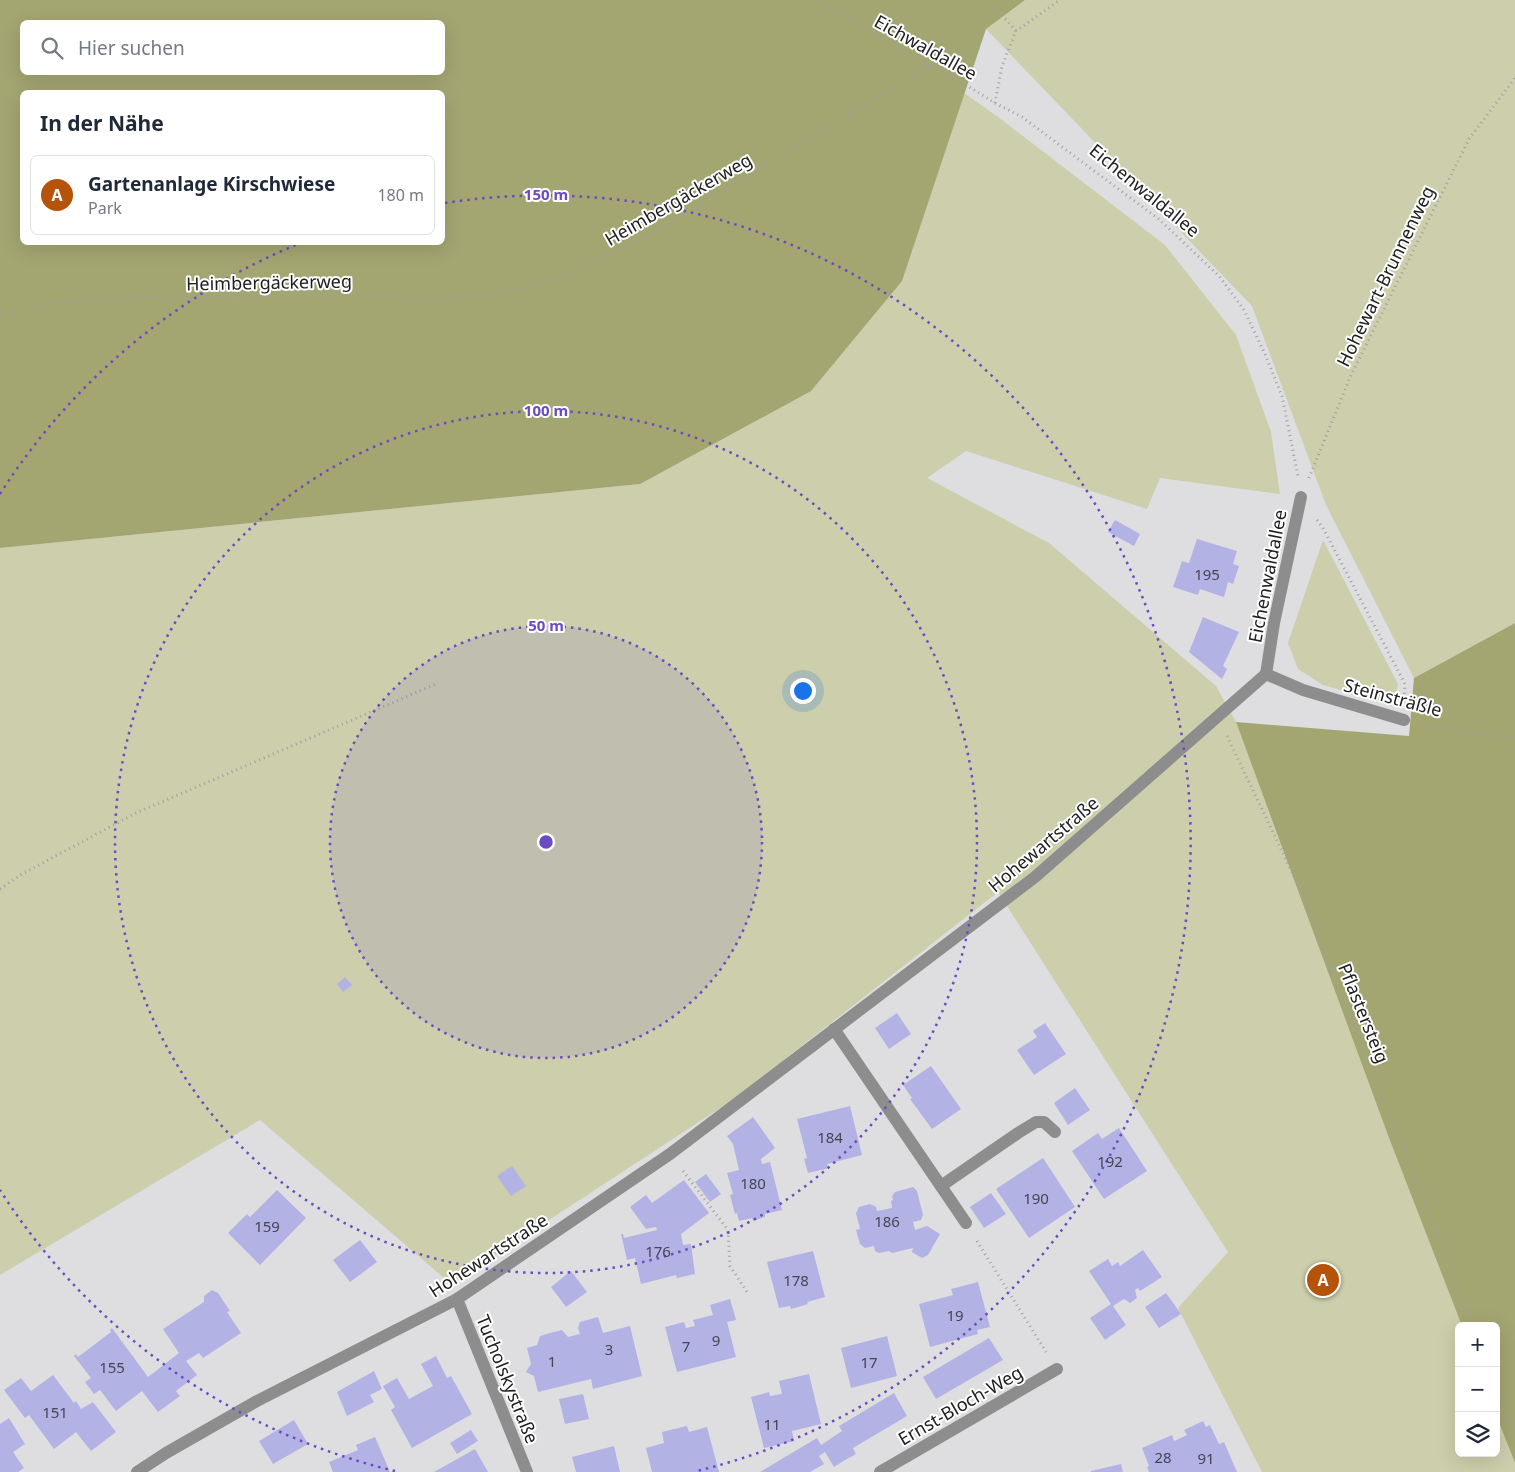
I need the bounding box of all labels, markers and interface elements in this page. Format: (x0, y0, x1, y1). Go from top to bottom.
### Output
street label: Eichwaldallee (870, 9, 982, 85)
search box (20, 20, 445, 75)
icon: search (38, 34, 66, 62)
text: Hier suchen (78, 35, 185, 61)
text: In der Nähe (40, 109, 164, 137)
street label: Eichenwaldallee (1085, 138, 1205, 242)
street label: Heimbergäckerweg (600, 147, 756, 251)
text: Gartenanlage Kirschwiese (88, 171, 335, 197)
street label: Hohewart-Brunnenweg (1331, 182, 1439, 370)
text: A (51, 184, 63, 206)
text: 180 m (377, 184, 424, 206)
text: 150 m (524, 184, 568, 204)
text: Park (88, 197, 122, 219)
street label: Heimbergäckerweg (186, 269, 352, 295)
text: 100 m (524, 400, 568, 420)
street label: Eichenwaldallee (1242, 507, 1292, 645)
house number: 195 (1194, 564, 1220, 584)
text: 50 m (528, 615, 564, 635)
street label: Steinsträßle (1341, 672, 1445, 722)
your location (790, 678, 816, 704)
street label: Hohewartstraße (983, 791, 1103, 897)
centre of rings (537, 833, 555, 851)
street label: Pflastersteig (1333, 960, 1395, 1066)
house number: 184 (817, 1127, 843, 1147)
house number: 192 (1097, 1151, 1123, 1171)
house number: 180 (740, 1173, 766, 1193)
house number: 190 (1023, 1188, 1049, 1208)
street label: Hohewartstraße (424, 1208, 552, 1302)
house number: 186 (874, 1211, 900, 1231)
house number: 159 (254, 1216, 280, 1236)
house number: 176 (645, 1241, 671, 1261)
pin: A (1307, 1261, 1339, 1299)
house number: 178 (783, 1270, 809, 1290)
house number: 19 (946, 1305, 964, 1325)
street label: Tucholskystraße (471, 1311, 545, 1447)
map controls (1455, 1322, 1500, 1457)
button: + (1455, 1322, 1500, 1367)
house number: 9 (712, 1330, 720, 1350)
house number: 7 (682, 1336, 690, 1356)
house number: 3 (605, 1339, 613, 1359)
house number: 1 (548, 1351, 556, 1371)
house number: 17 (860, 1352, 878, 1372)
house number: 155 (99, 1357, 125, 1377)
street label: Ernst-Bloch-Weg (893, 1360, 1027, 1450)
button: − (1455, 1367, 1500, 1412)
house number: 151 (42, 1402, 68, 1422)
button: layers (1455, 1412, 1500, 1457)
house number: 11 (763, 1414, 781, 1434)
house number: 28 (1154, 1447, 1172, 1467)
house number: 91 (1197, 1448, 1215, 1468)

